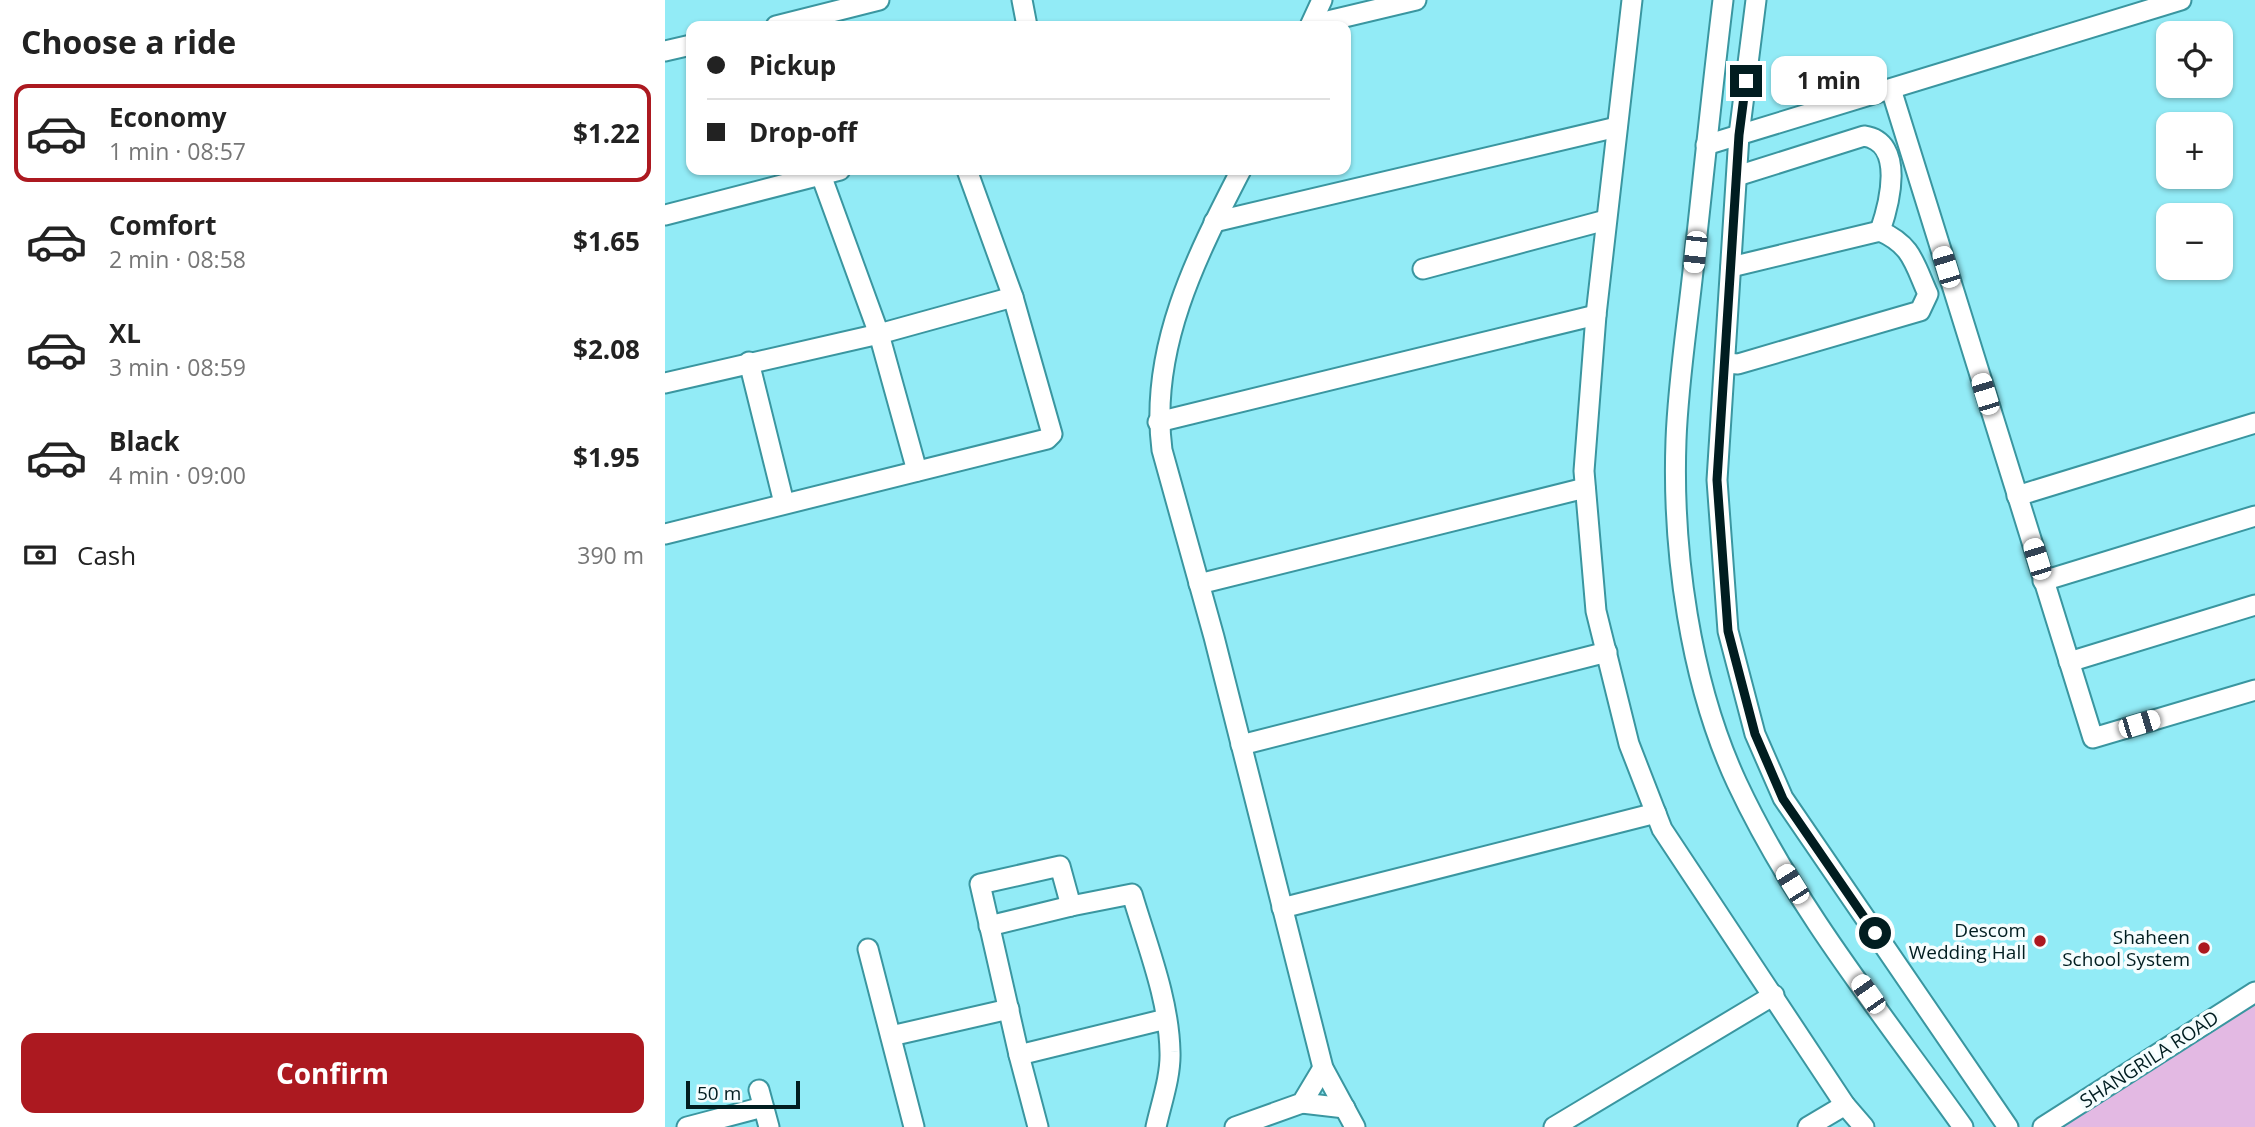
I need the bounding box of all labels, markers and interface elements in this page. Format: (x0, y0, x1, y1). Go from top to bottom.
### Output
text: Choose a ride (21, 20, 236, 63)
map controls (2156, 21, 2233, 280)
button: locate (2156, 21, 2233, 98)
text: Pickup (749, 47, 836, 83)
callout: 1 min (1771, 56, 1886, 106)
text: 1 min (1797, 64, 1861, 96)
route end (1730, 65, 1762, 97)
text: Economy (109, 99, 227, 135)
icon: car (25, 102, 88, 165)
button: + (2156, 112, 2233, 189)
text: Drop-off (749, 114, 857, 150)
text: $1.22 (573, 115, 640, 151)
text: 1 min · 08:57 (109, 135, 246, 167)
button: − (2156, 203, 2233, 280)
text: Comfort (109, 207, 216, 243)
icon: car (25, 210, 88, 273)
text: $1.65 (573, 223, 640, 259)
car (1683, 230, 1708, 274)
text: 2 min · 08:58 (109, 243, 246, 275)
car (1930, 244, 1963, 290)
text: XL (109, 315, 141, 351)
icon: car (25, 318, 88, 381)
text: $2.08 (573, 331, 640, 367)
text: 3 min · 08:59 (109, 351, 246, 383)
car (1969, 371, 2002, 417)
text: Black (109, 423, 180, 459)
icon: car (25, 426, 88, 489)
text: $1.95 (573, 439, 640, 475)
text: 4 min · 09:00 (109, 459, 246, 491)
icon: cash (21, 536, 59, 574)
car (2021, 536, 2054, 582)
text: Cash (77, 537, 136, 573)
text: 390 m (577, 539, 644, 571)
car (2116, 708, 2163, 740)
car (1772, 861, 1813, 907)
route start (1859, 917, 1891, 949)
place label: Descom Wedding Hall (1909, 917, 2026, 965)
place label: Shaheen School System (2062, 924, 2190, 972)
marker: Descom Wedding Hall (2032, 933, 2048, 949)
marker: Shaheen School System (2196, 940, 2212, 956)
car (1848, 971, 1889, 1017)
street label: SHANGRILA ROAD (2074, 1004, 2224, 1114)
button: Confirm (21, 1033, 644, 1113)
scale bar (686, 1078, 800, 1110)
text: 50 m (697, 1080, 741, 1106)

